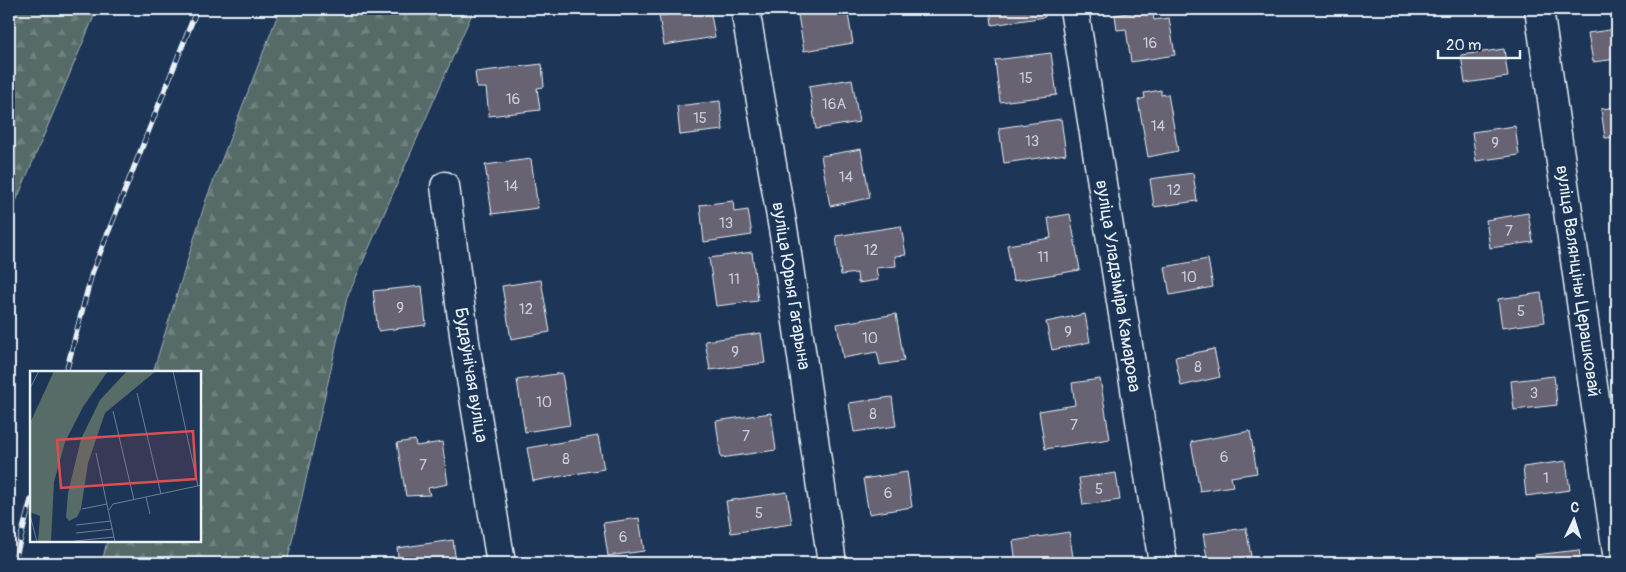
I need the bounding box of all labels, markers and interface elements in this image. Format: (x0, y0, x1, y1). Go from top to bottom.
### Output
scale bar (1438, 28, 1521, 60)
house number: 16 (1143, 34, 1157, 53)
text: 20 m (1446, 36, 1481, 55)
house number: 15 (1019, 69, 1033, 88)
house number: 16 (506, 90, 520, 109)
house number: 16А (822, 95, 846, 114)
house number: 15 (693, 109, 707, 128)
house number: 14 (1151, 117, 1166, 136)
house number: 13 (1025, 132, 1039, 151)
house number: 9 (1491, 134, 1499, 153)
street label: вуліца Валянціны Церашковай (1550, 164, 1606, 398)
house number: 14 (839, 168, 854, 187)
house number: 14 (504, 177, 519, 196)
street label: вуліца Уладзіміра Камарова (1090, 178, 1146, 394)
house number: 12 (1167, 181, 1181, 200)
street label: вуліца Юрыя Гагарына (766, 200, 816, 372)
house number: 13 (719, 214, 733, 233)
house number: 7 (1505, 222, 1513, 241)
house number: 12 (864, 241, 878, 260)
house number: 11 (1037, 248, 1049, 267)
house number: 10 (1181, 268, 1197, 287)
house number: 11 (728, 270, 740, 289)
house number: 9 (396, 299, 404, 318)
house number: 12 (519, 300, 533, 319)
house number: 5 (1517, 302, 1525, 321)
street label: Будаўнічая вуліца (449, 306, 493, 444)
house number: 9 (1064, 323, 1072, 342)
house number: 10 (862, 329, 878, 348)
house number: 9 (731, 343, 739, 362)
house number: 8 (1194, 358, 1202, 377)
inset map (30, 371, 201, 542)
house number: 3 (1530, 384, 1538, 403)
house number: 10 (536, 393, 552, 412)
house number: 8 (869, 405, 877, 424)
house number: 7 (1070, 416, 1078, 435)
house number: 7 (742, 427, 750, 446)
house number: 6 (1220, 448, 1228, 467)
house number: 8 (562, 450, 570, 469)
house number: 7 (419, 456, 427, 475)
house number: 1 (1543, 469, 1549, 488)
house number: 5 (1095, 480, 1103, 499)
house number: 6 (884, 484, 892, 503)
north arrow (1548, 494, 1598, 544)
text: С (1570, 499, 1580, 516)
house number: 5 (755, 504, 763, 523)
house number: 6 (619, 528, 627, 547)

